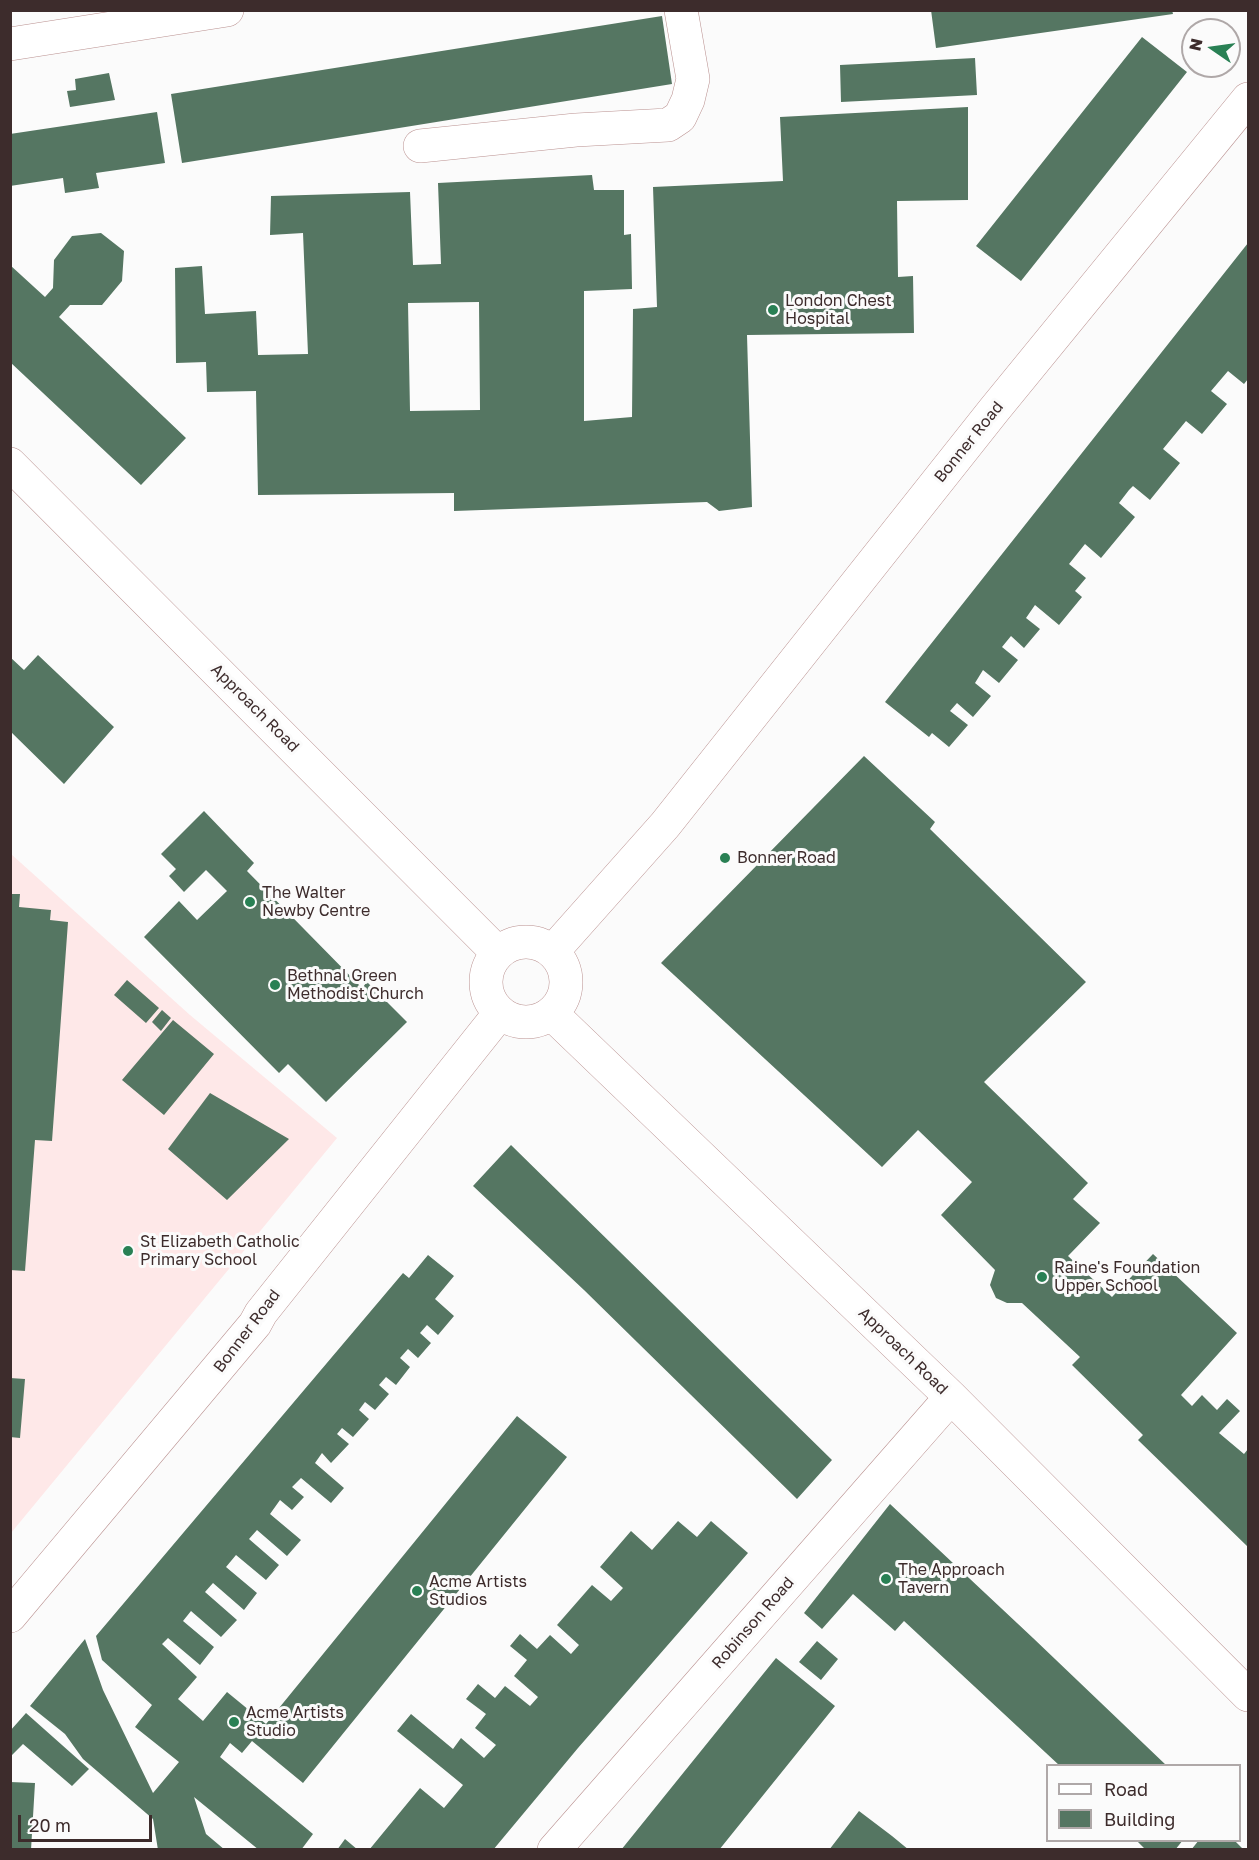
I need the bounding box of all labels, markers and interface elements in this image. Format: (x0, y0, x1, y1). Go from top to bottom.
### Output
north arrow (1181, 18, 1241, 78)
text: N (1184, 36, 1207, 53)
place label: London Chest Hospital (785, 291, 892, 329)
marker: London Chest Hospital (766, 303, 780, 317)
street label: Bonner Road (930, 398, 1008, 486)
street label: Approach Road (207, 660, 303, 756)
place label: Bonner Road (737, 848, 836, 868)
marker: Bonner Road (718, 851, 732, 865)
place label: The Walter Newby Centre (262, 883, 370, 921)
marker: The Walter Newby Centre (243, 895, 257, 909)
place label: Bethnal Green Methodist Church (287, 966, 424, 1004)
marker: Bethnal Green Methodist Church (268, 978, 282, 992)
place label: St Elizabeth Catholic Primary School (140, 1232, 300, 1270)
marker: St Elizabeth Catholic Primary School (121, 1244, 135, 1258)
place label: Raine's Foundation Upper School (1054, 1258, 1200, 1296)
marker: Raine's Foundation Upper School (1035, 1270, 1049, 1284)
street label: Bonner Road (210, 1286, 284, 1376)
street label: Approach Road (854, 1303, 952, 1399)
place label: The Approach Tavern (898, 1560, 1005, 1598)
place label: Acme Artists Studios (429, 1572, 527, 1610)
marker: The Approach Tavern (879, 1572, 893, 1586)
street label: Robinson Road (708, 1573, 798, 1673)
marker: Acme Artists Studios (410, 1584, 424, 1598)
place label: Acme Artists Studio (246, 1703, 344, 1741)
marker: Acme Artists Studio (227, 1715, 241, 1729)
legend (1046, 1764, 1241, 1842)
text: Road (1104, 1778, 1148, 1800)
scale bar (21, 1803, 154, 1841)
text: Building (1104, 1808, 1175, 1830)
text: 20 m (29, 1814, 71, 1836)

